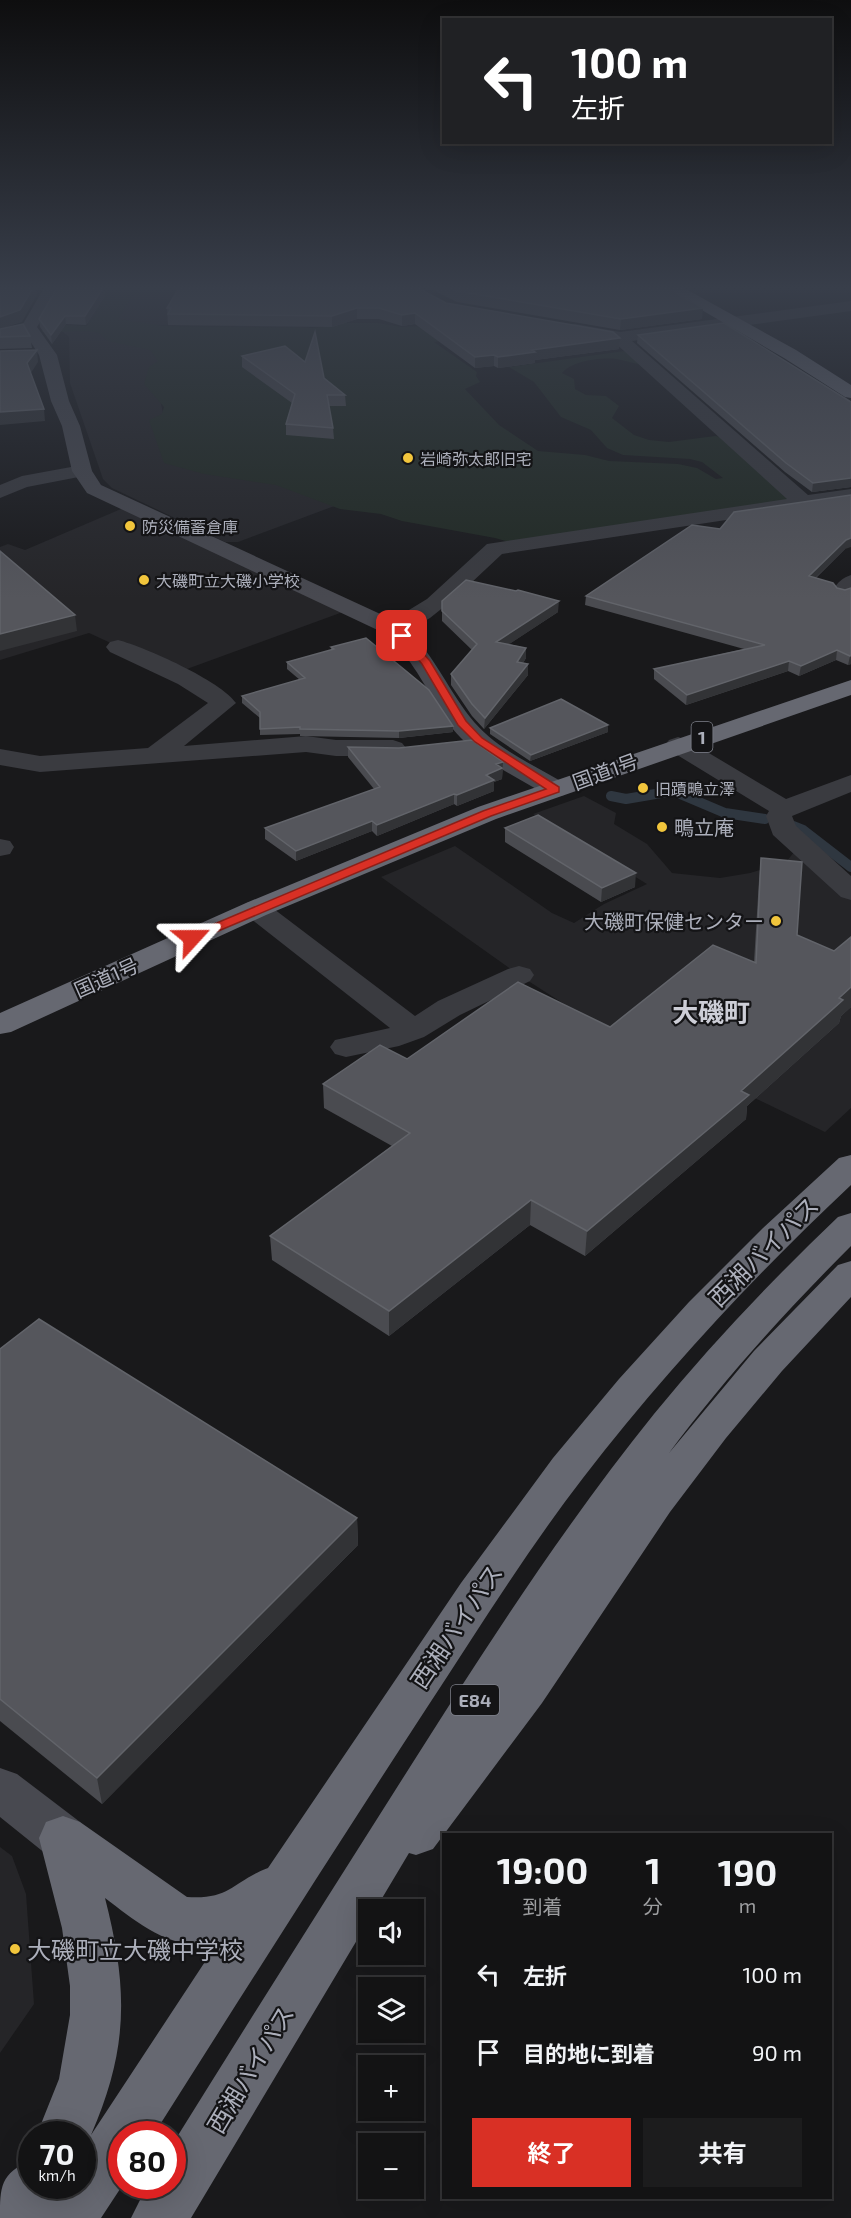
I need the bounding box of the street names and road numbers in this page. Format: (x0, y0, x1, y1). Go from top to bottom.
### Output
road number: 1 (692, 722, 712, 752)
street label: 国道1号 (569, 748, 641, 794)
street label: 国道1号 (70, 952, 142, 1002)
street label: 西湘バイパス (702, 1190, 824, 1312)
street label: 西湘バイパス (404, 1558, 508, 1694)
road number: E84 (451, 1685, 499, 1715)
street label: 西湘バイパス (201, 2000, 299, 2138)

